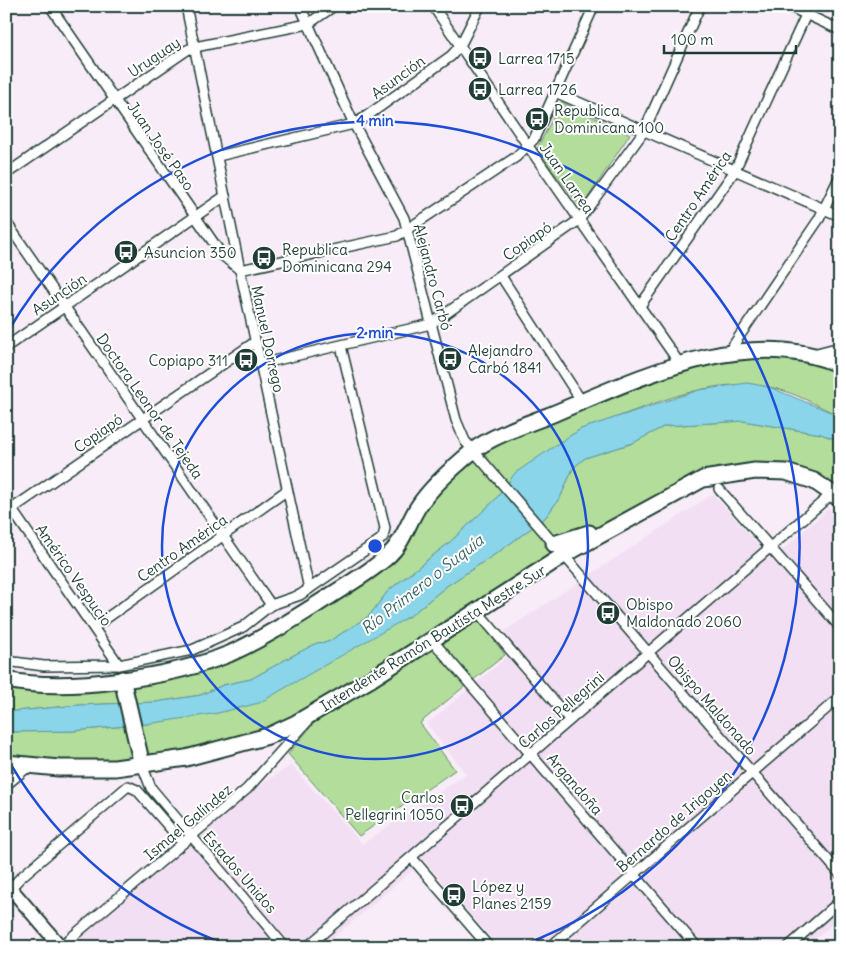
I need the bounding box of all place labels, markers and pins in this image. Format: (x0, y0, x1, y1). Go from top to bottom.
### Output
bus stop icon: Larrea 1715 (467, 45, 493, 71)
place label: Larrea 1715 (498, 49, 575, 68)
bus stop icon: Larrea 1726 (467, 76, 493, 102)
place label: Larrea 1726 (498, 80, 577, 99)
place label: Republica Dominicana 100 (554, 101, 664, 137)
bus stop icon: Republica Dominicana 100 (524, 106, 550, 132)
bus stop icon: Asuncion 350 (113, 239, 139, 265)
place label: Republica Dominicana 294 (282, 240, 392, 276)
place label: Asuncion 350 (144, 243, 237, 262)
bus stop icon: Republica Dominicana 294 (251, 245, 277, 271)
place label: Alejandro Carbó 1841 (468, 341, 542, 377)
bus stop icon: Alejandro Carbó 1841 (437, 346, 463, 372)
bus stop icon: Copiapo 311 (233, 347, 259, 373)
place label: Copiapo 311 (149, 351, 228, 370)
centre of rings (366, 537, 384, 555)
place label: Obispo Maldonado 2060 (626, 595, 742, 631)
bus stop icon: Obispo Maldonado 2060 (595, 600, 621, 626)
place label: Carlos Pellegrini 1050 (345, 788, 444, 824)
bus stop icon: Carlos Pellegrini 1050 (449, 793, 475, 819)
place label: López y Planes 2159 (472, 877, 552, 913)
bus stop icon: López y Planes 2159 (441, 882, 467, 908)

